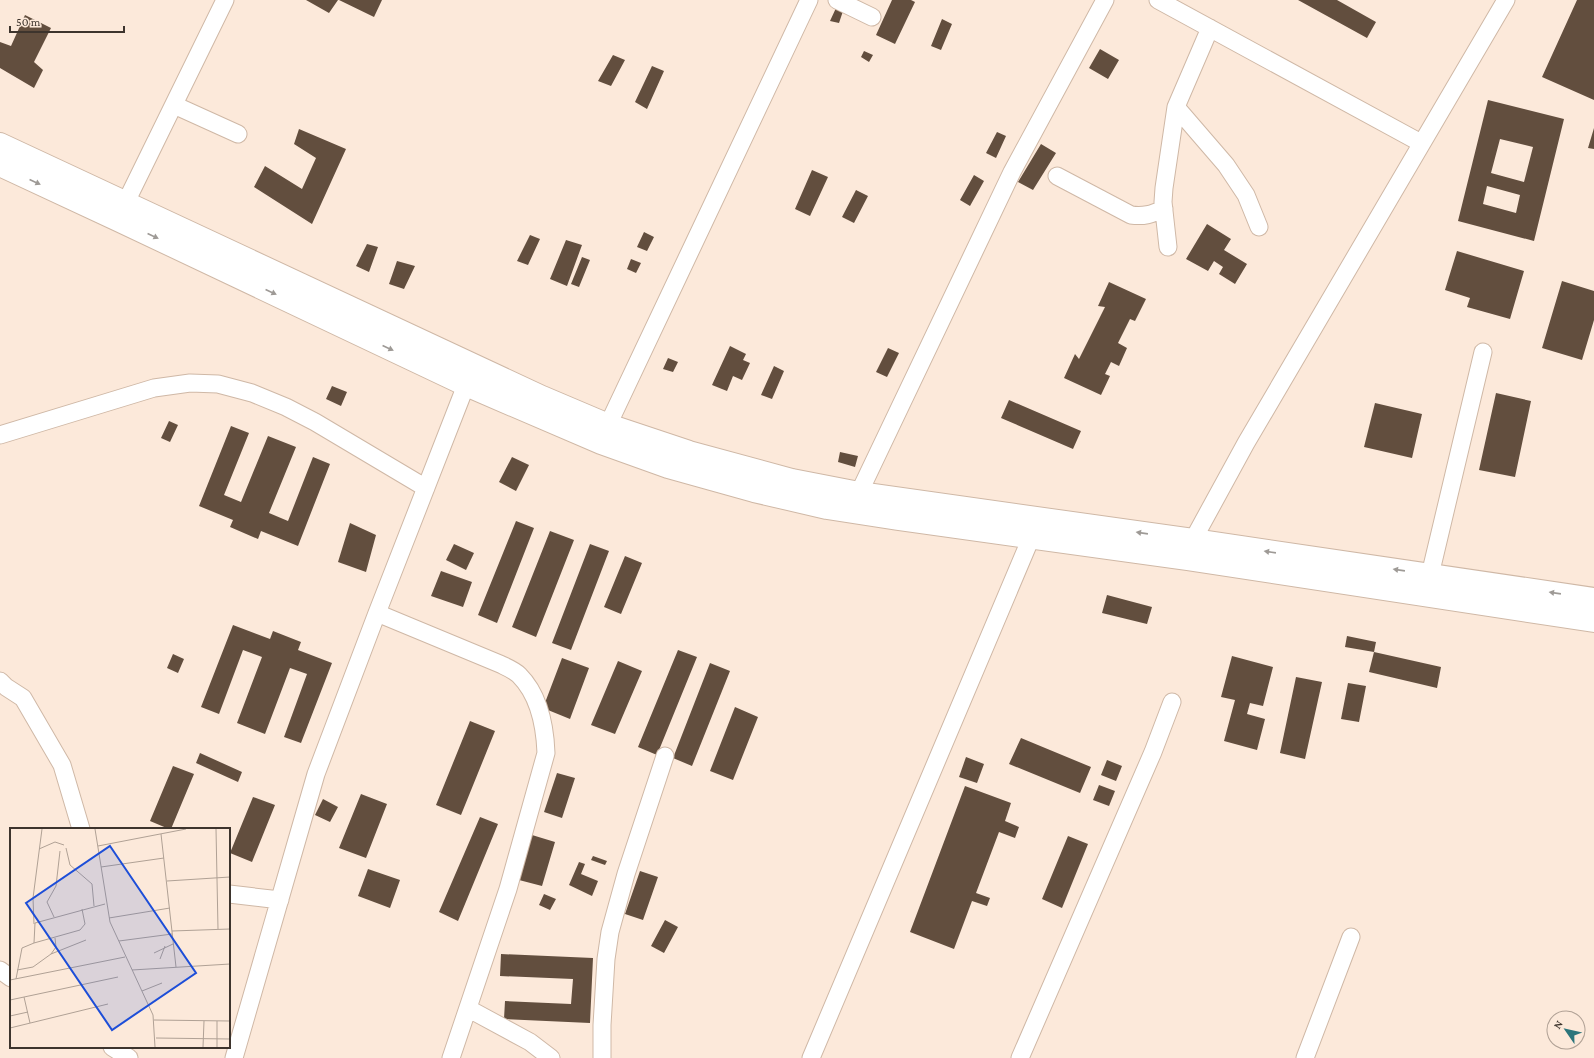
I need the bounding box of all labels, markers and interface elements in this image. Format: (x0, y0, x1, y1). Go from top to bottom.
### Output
scale bar (10, 8, 124, 34)
text: 50 m (16, 15, 41, 29)
one-way arrow (30, 179, 41, 185)
one-way arrow (148, 233, 159, 239)
one-way arrow (265, 289, 277, 295)
one-way arrow (383, 345, 394, 351)
one-way arrow (1136, 530, 1148, 536)
one-way arrow (1264, 549, 1277, 555)
one-way arrow (1393, 567, 1405, 573)
one-way arrow (1549, 590, 1562, 596)
inset map (10, 828, 230, 1048)
north arrow (1546, 1010, 1586, 1050)
text: N (1551, 1018, 1565, 1031)

